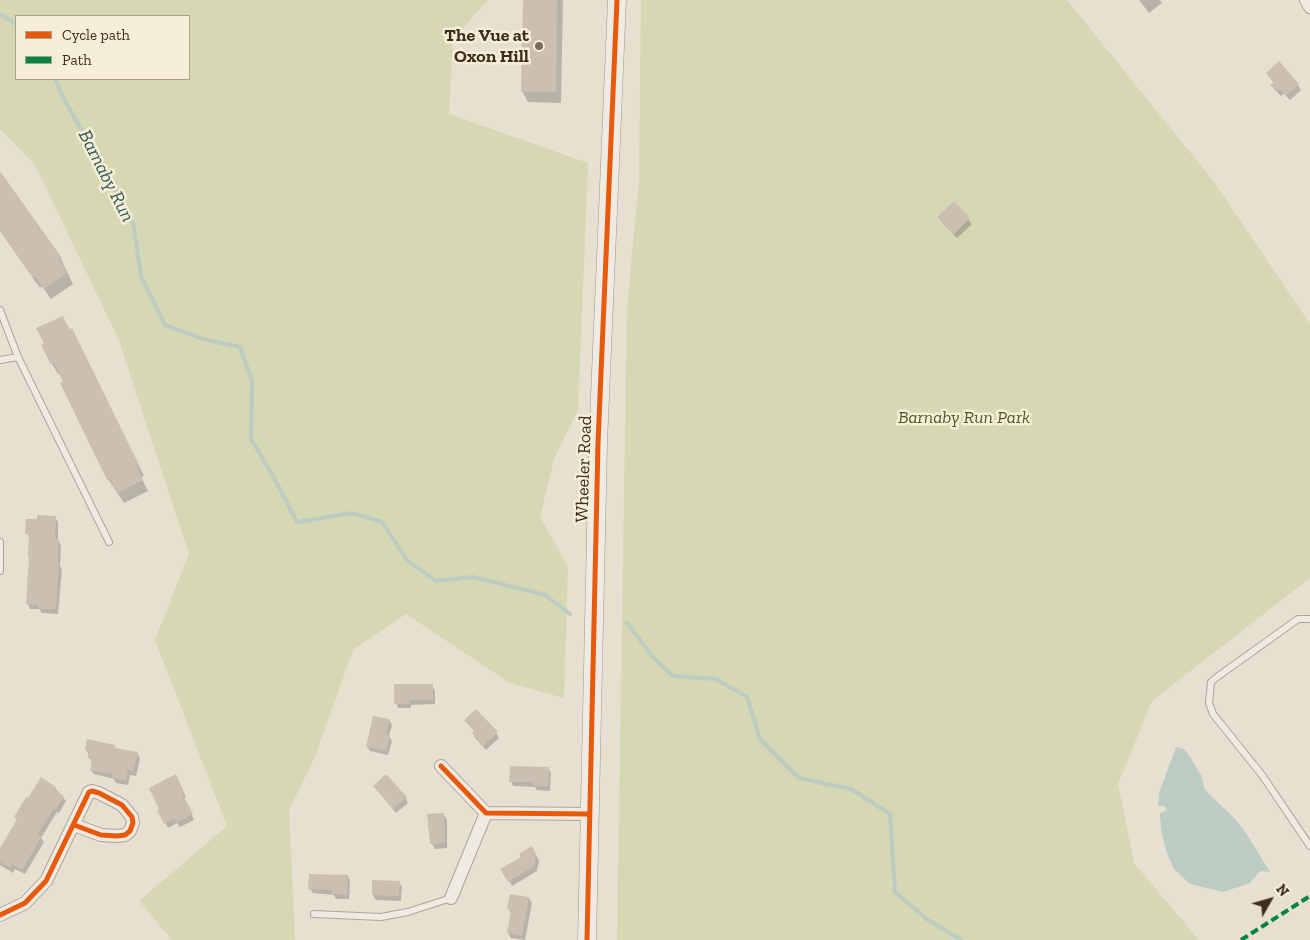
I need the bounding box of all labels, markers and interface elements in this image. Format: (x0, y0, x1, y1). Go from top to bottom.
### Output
legend (15, 15, 190, 80)
place label: The Vue at Oxon Hill (444, 25, 529, 68)
text: Cycle path (62, 26, 130, 44)
marker: The Vue at Oxon Hill (533, 40, 545, 52)
text: Path (62, 51, 92, 69)
water label: Barnaby Run (73, 126, 139, 226)
park label: Barnaby Run Park (898, 407, 1030, 429)
street label: Wheeler Road (571, 415, 597, 523)
north arrow (1245, 875, 1295, 925)
text: N (1272, 881, 1292, 900)

